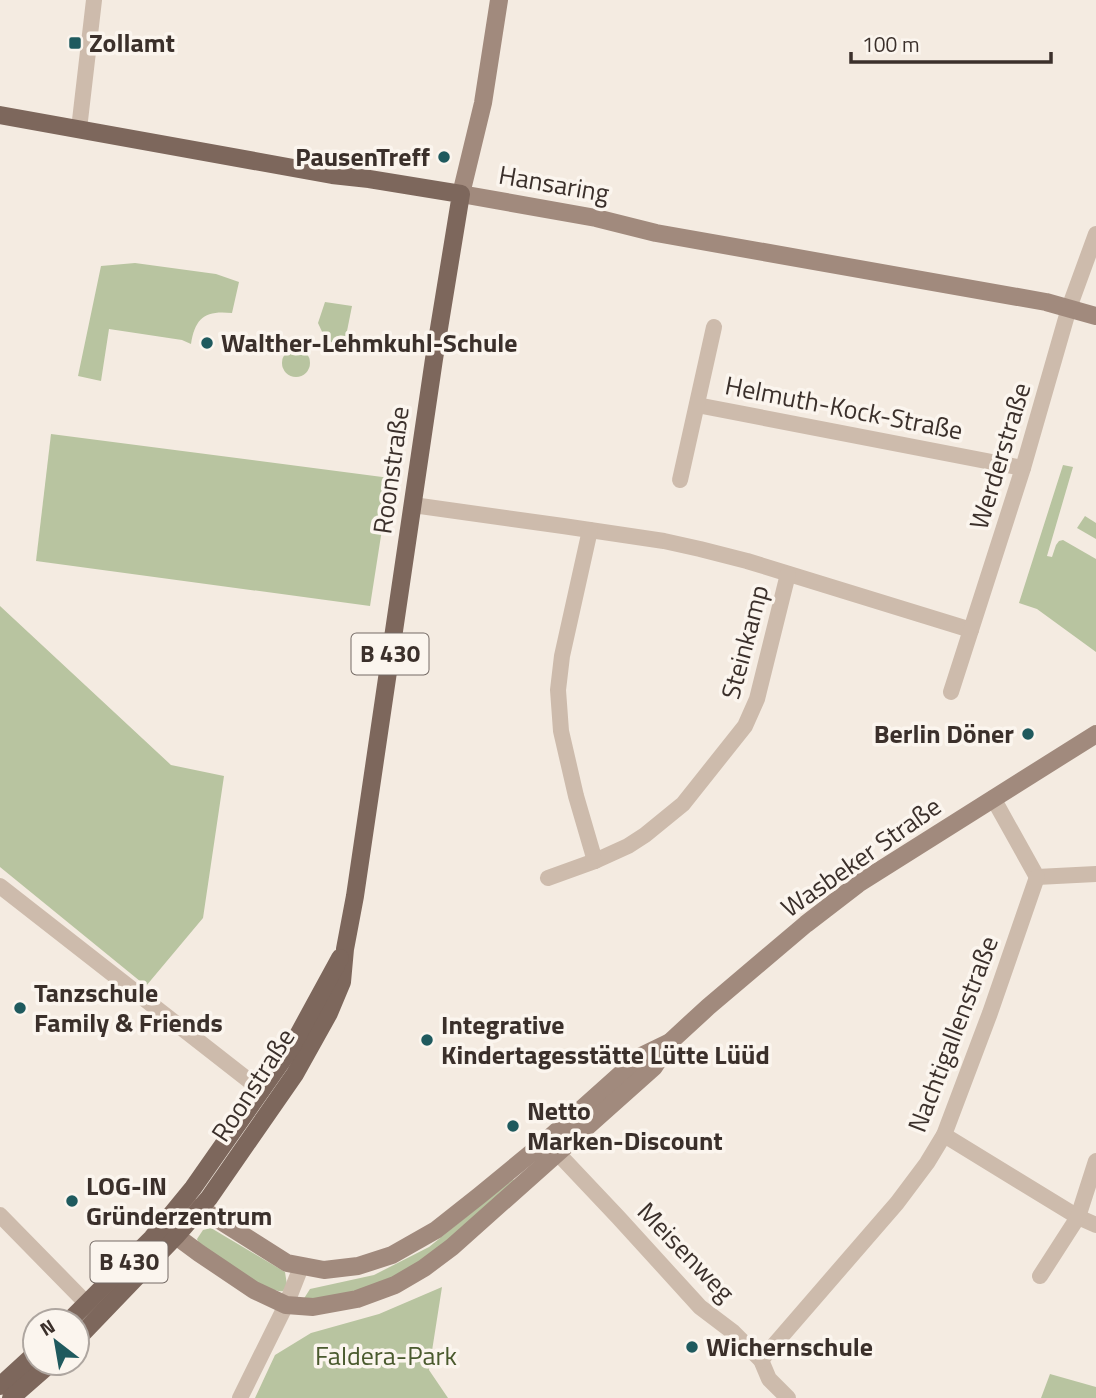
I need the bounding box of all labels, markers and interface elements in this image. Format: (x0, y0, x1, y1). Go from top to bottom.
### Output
scale bar (851, 21, 1050, 65)
place label: Zollamt (89, 23, 175, 62)
text: 100 m (862, 28, 919, 60)
marker: Zollamt (67, 35, 83, 51)
place label: PausenTreff (295, 137, 430, 176)
marker: PausenTreff (436, 149, 452, 165)
street label: Hansaring (496, 155, 612, 212)
place label: Walther-Lehmkuhl-Schule (221, 323, 518, 362)
marker: Walther-Lehmkuhl-Schule (199, 335, 215, 351)
street label: Helmuth-Kock-Straße (722, 365, 966, 450)
street label: Werderstraße (959, 378, 1040, 534)
street label: Roonstraße (362, 404, 419, 536)
street label: Steinkamp (711, 580, 778, 703)
road number: B 430 (352, 634, 428, 674)
place label: Berlin Döner (874, 714, 1014, 753)
marker: Berlin Döner (1020, 726, 1036, 742)
street label: Wasbeker Straße (773, 787, 949, 926)
street label: Nachtigallenstraße (897, 930, 1008, 1138)
place label: Tanzschule Family & Friends (34, 973, 223, 1042)
marker: Tanzschule Family & Friends (12, 1000, 28, 1016)
place label: Integrative Kindertagesstätte Lütte Lüüd (441, 1005, 770, 1074)
street label: Roonstraße (201, 1020, 304, 1149)
marker: Integrative Kindertagesstätte Lütte Lüüd (419, 1032, 435, 1048)
place label: Netto Marken-Discount (527, 1091, 723, 1160)
marker: Netto Marken-Discount (505, 1118, 521, 1134)
place label: LOG-IN Gründerzentrum (86, 1166, 272, 1235)
marker: LOG-IN Gründerzentrum (64, 1193, 80, 1209)
street label: Meisenweg (629, 1193, 744, 1310)
road number: B 430 (90, 1242, 168, 1282)
north arrow (21, 1307, 91, 1377)
text: N (34, 1311, 60, 1343)
place label: Wichernschule (706, 1327, 873, 1366)
park label: Faldera-Park (315, 1336, 457, 1375)
marker: Wichernschule (684, 1339, 700, 1355)

